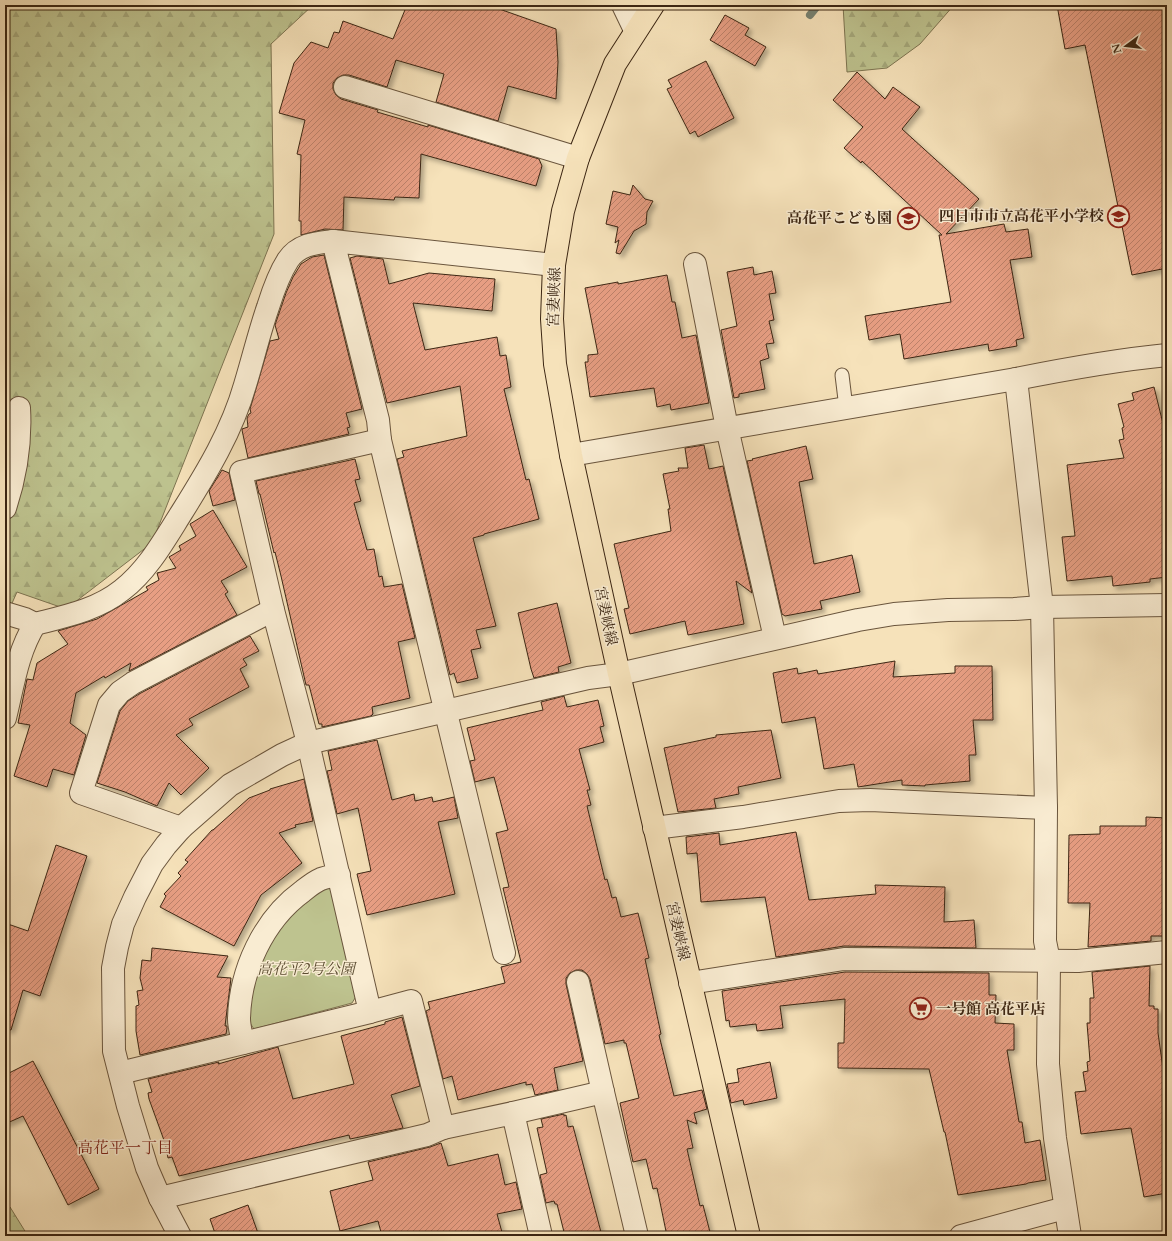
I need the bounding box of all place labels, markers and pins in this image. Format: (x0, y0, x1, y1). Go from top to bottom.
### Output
school or university icon: 四日市市立高花平小学校 (1106, 203, 1132, 229)
school or university icon: 高花平こども園 (895, 205, 921, 231)
place label: 四日市市立高花平小学校 (939, 206, 1104, 226)
place label: 高花平こども園 (787, 208, 892, 228)
supermarket icon: 一号館 高花平店 (907, 996, 933, 1022)
place label: 一号館 高花平店 (936, 999, 1045, 1019)

